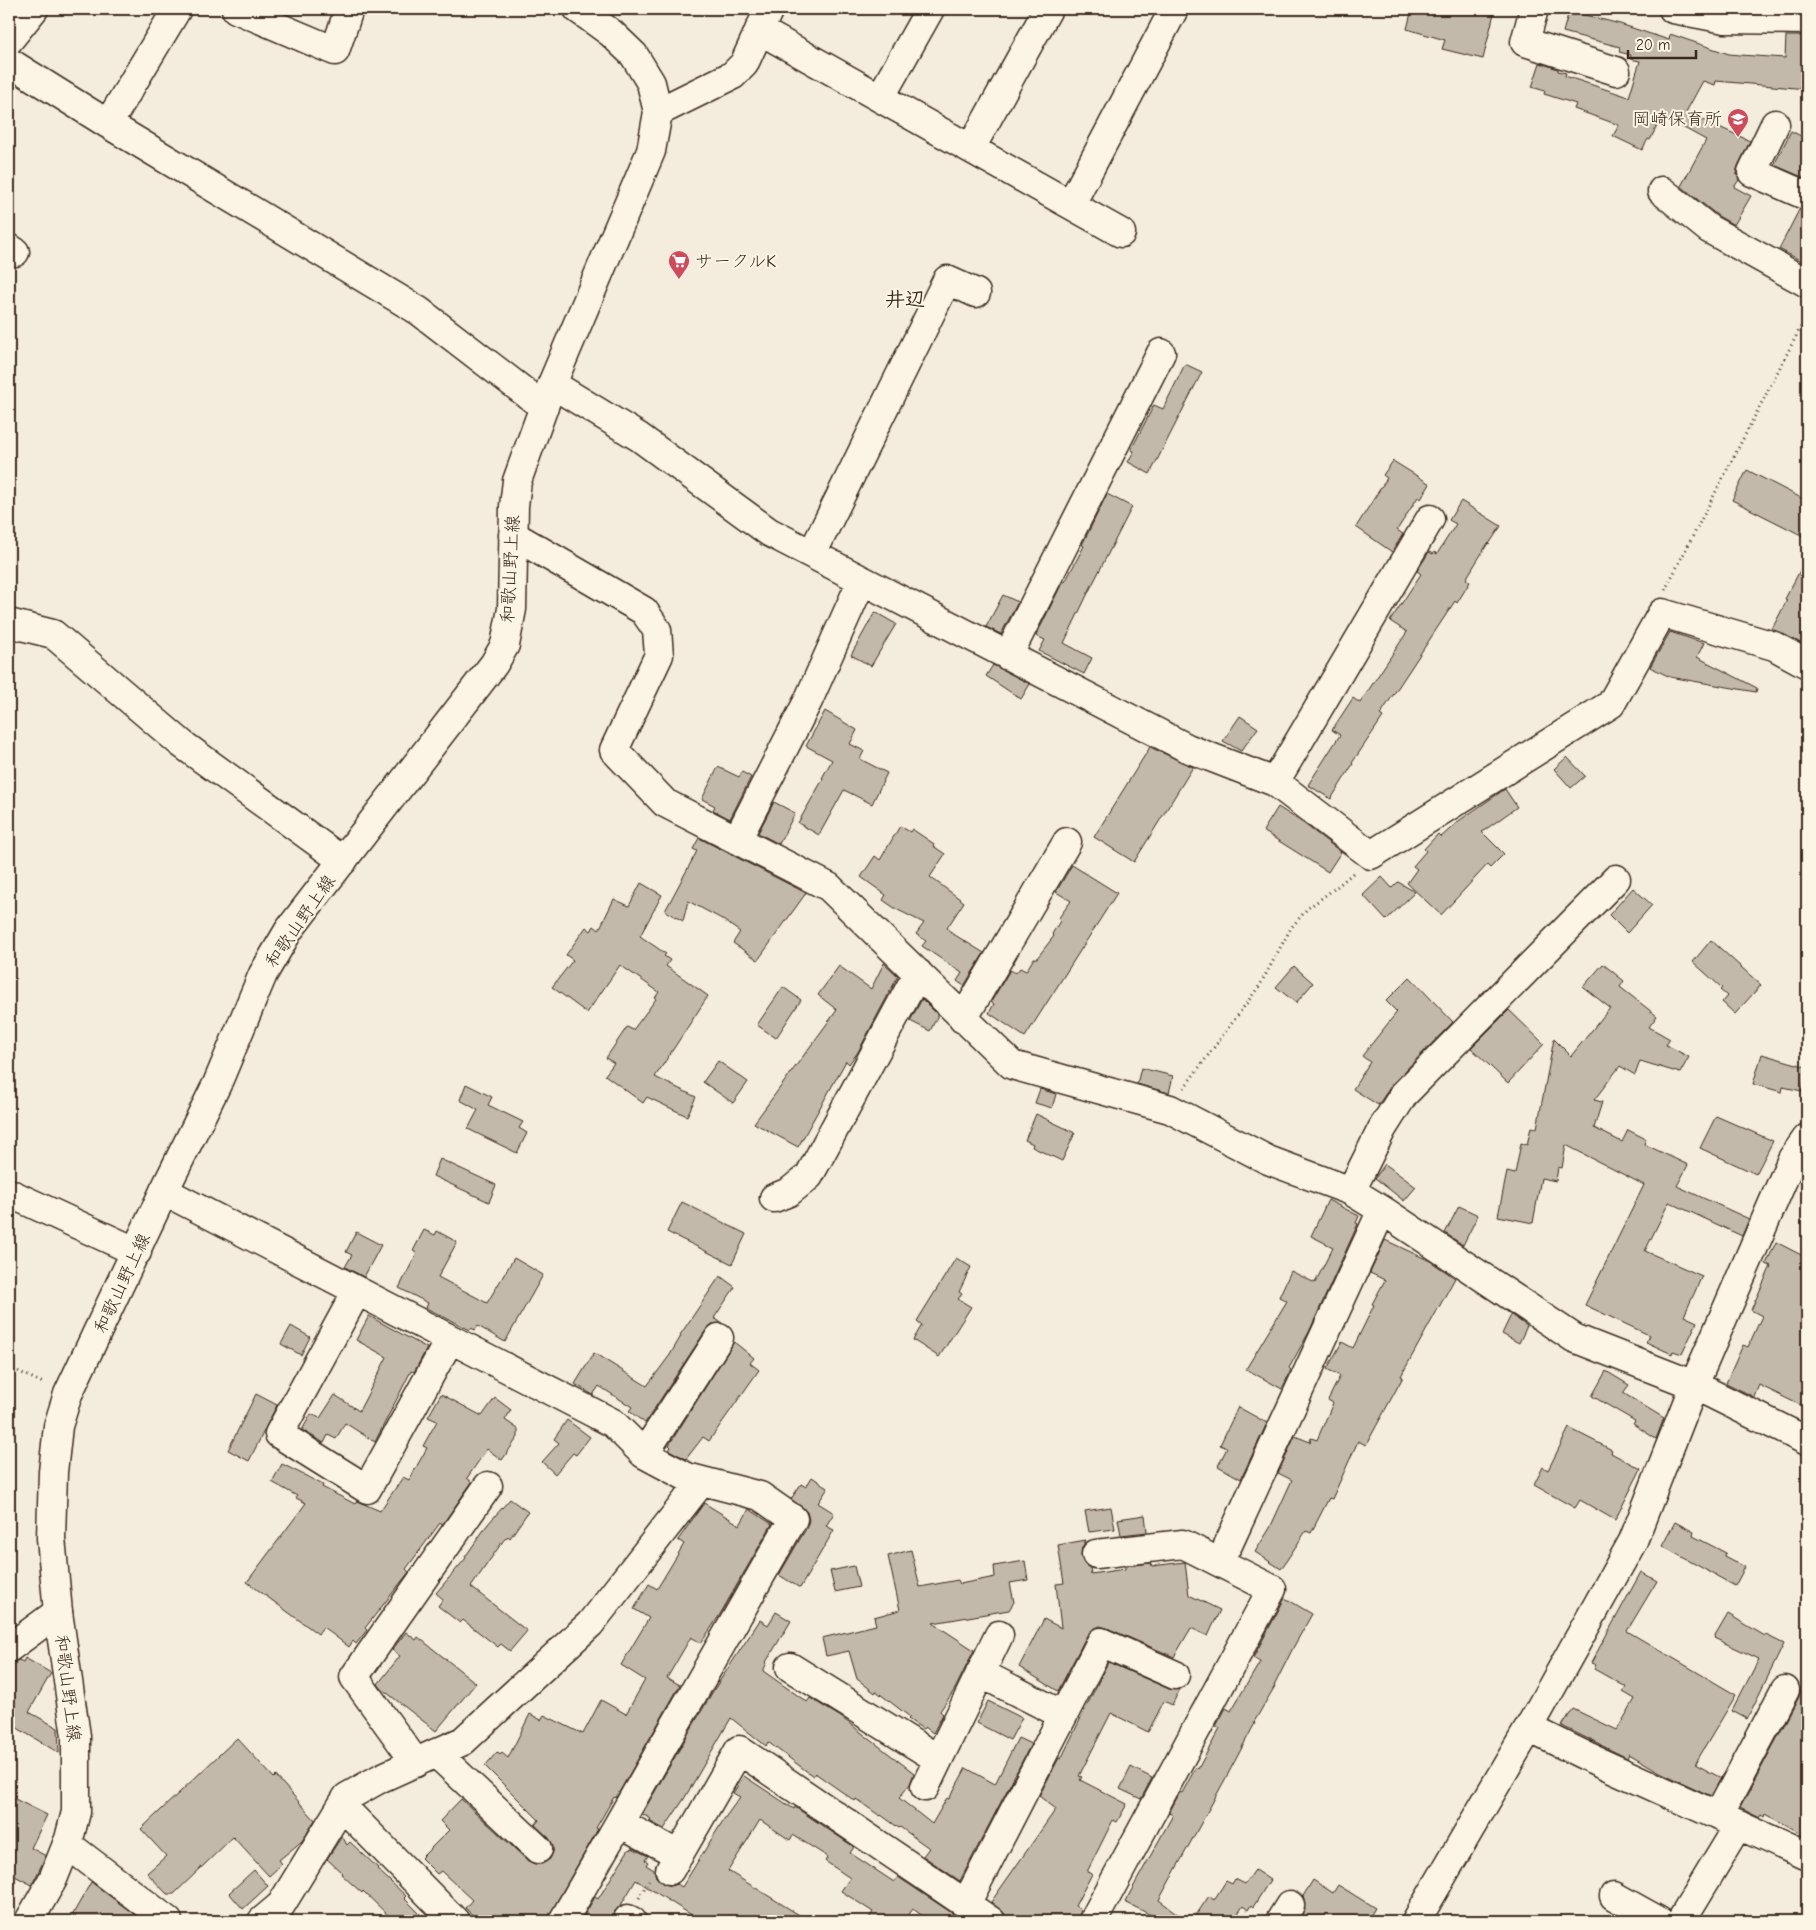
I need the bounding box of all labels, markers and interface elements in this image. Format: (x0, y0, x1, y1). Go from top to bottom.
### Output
scale bar (1628, 28, 1696, 60)
text: 20 m (1636, 36, 1670, 54)
school or university icon: 岡崎保育所 (1726, 107, 1750, 138)
place label: 岡崎保育所 (1632, 109, 1722, 130)
supermarket icon: サークルK (667, 249, 691, 280)
place label: サークルK (695, 251, 776, 272)
district label: 井辺 (885, 288, 925, 311)
street label: 和歌山野上線 (497, 515, 524, 624)
street label: 和歌山野上線 (261, 871, 340, 972)
street label: 和歌山野上線 (90, 1230, 155, 1337)
street label: 和歌山野上線 (51, 1633, 85, 1743)

